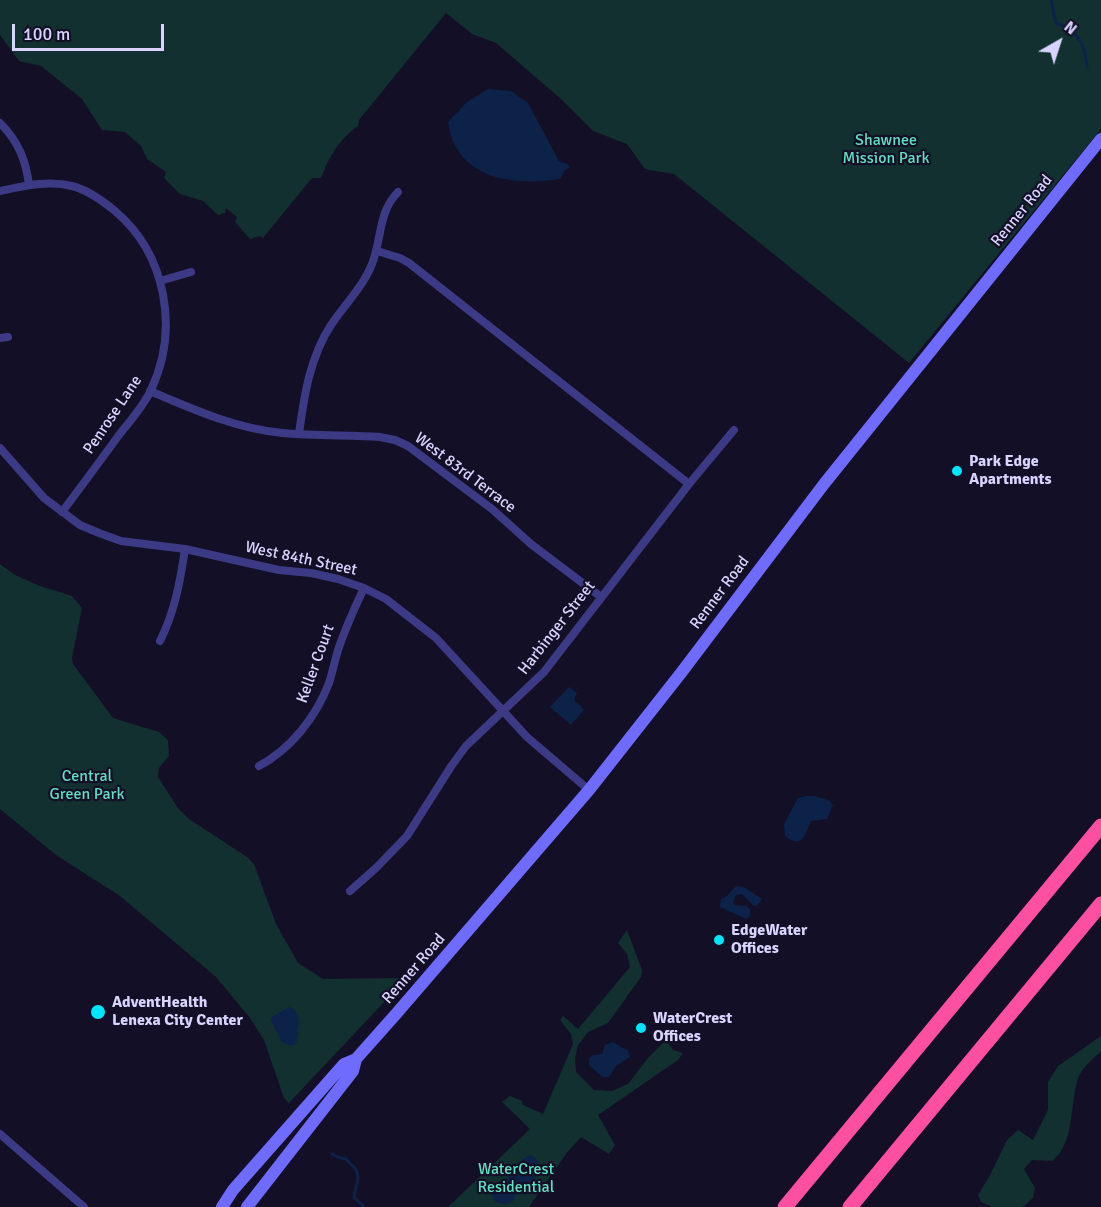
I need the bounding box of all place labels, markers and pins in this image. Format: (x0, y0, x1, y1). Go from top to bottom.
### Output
place label: Park Edge Apartments (969, 452, 1052, 490)
marker: Park Edge Apartments (950, 464, 964, 478)
place label: EdgeWater Offices (731, 921, 807, 959)
marker: EdgeWater Offices (712, 933, 726, 947)
place label: AdventHealth Lenexa City Center (112, 993, 243, 1031)
marker: AdventHealth Lenexa City Center (89, 1003, 107, 1021)
place label: WaterCrest Offices (653, 1009, 732, 1047)
marker: WaterCrest Offices (634, 1021, 648, 1035)

